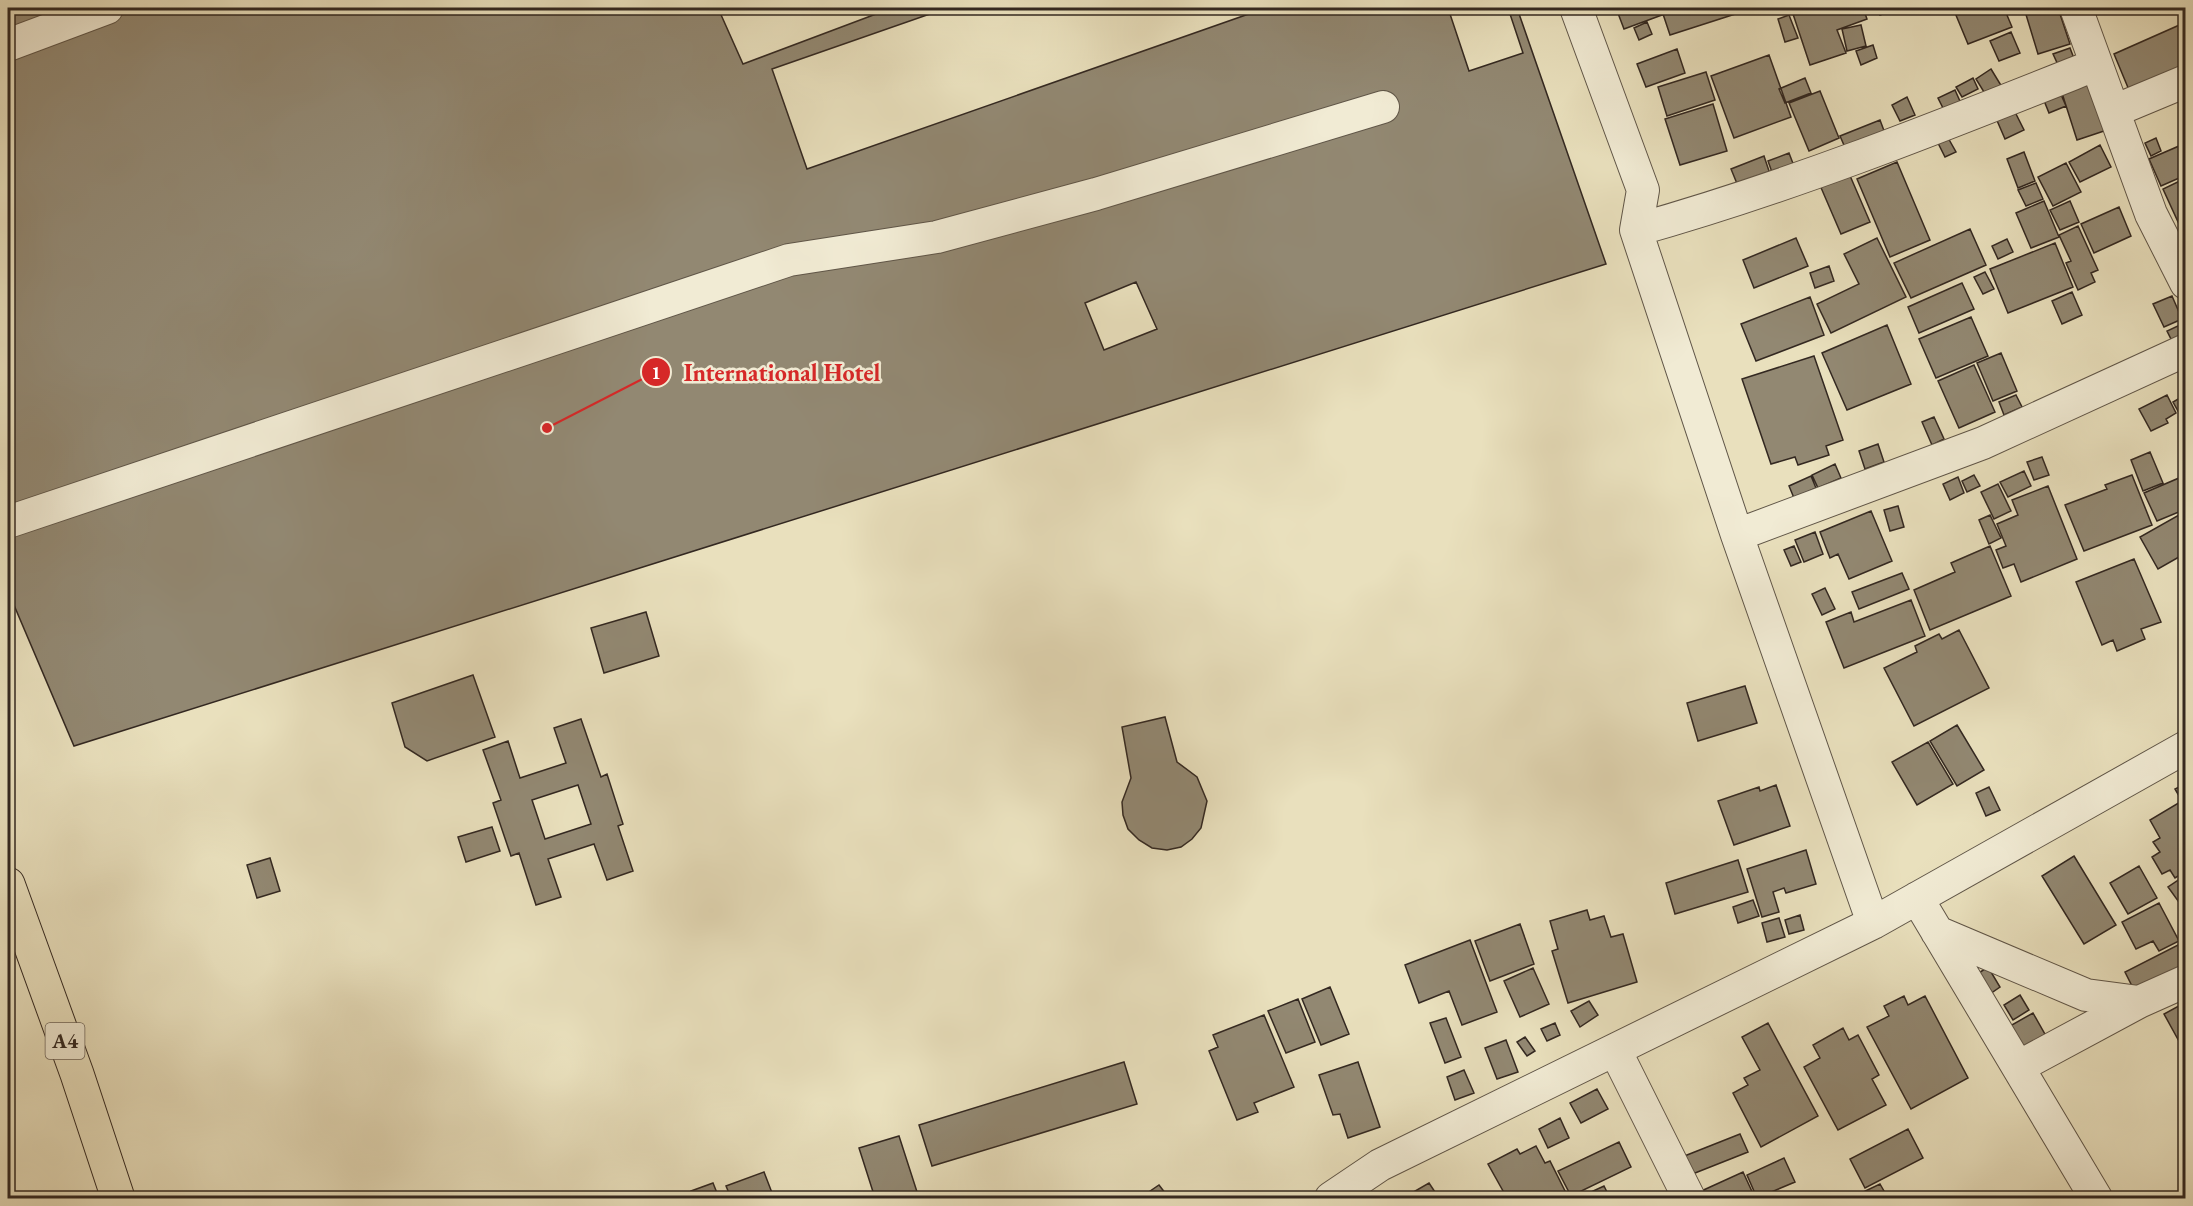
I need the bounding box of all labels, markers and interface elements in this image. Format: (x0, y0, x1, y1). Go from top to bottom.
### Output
callout: International Hotel (641, 351, 892, 393)
text: International Hotel (684, 357, 880, 388)
text: 1 (651, 361, 661, 384)
road number: A4 (46, 1023, 84, 1059)

